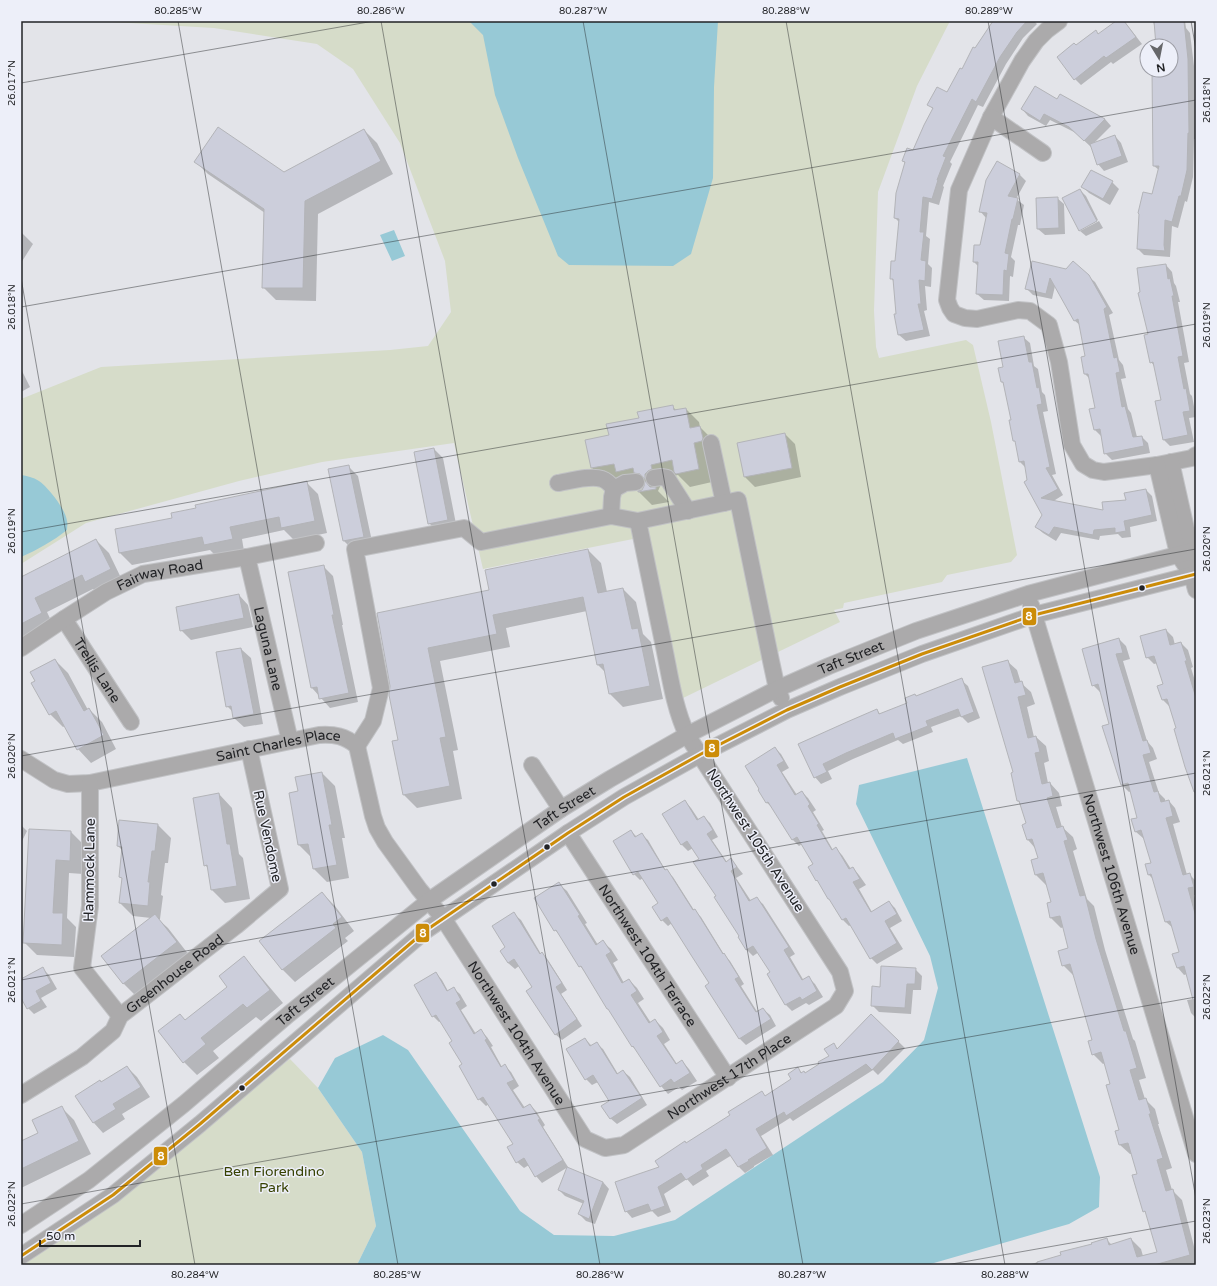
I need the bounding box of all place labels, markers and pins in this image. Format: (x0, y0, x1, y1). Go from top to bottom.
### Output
unlabelled marker (1137, 583, 1147, 593)
unlabelled marker (542, 842, 552, 852)
unlabelled marker (489, 879, 499, 889)
unlabelled marker (237, 1083, 247, 1093)

